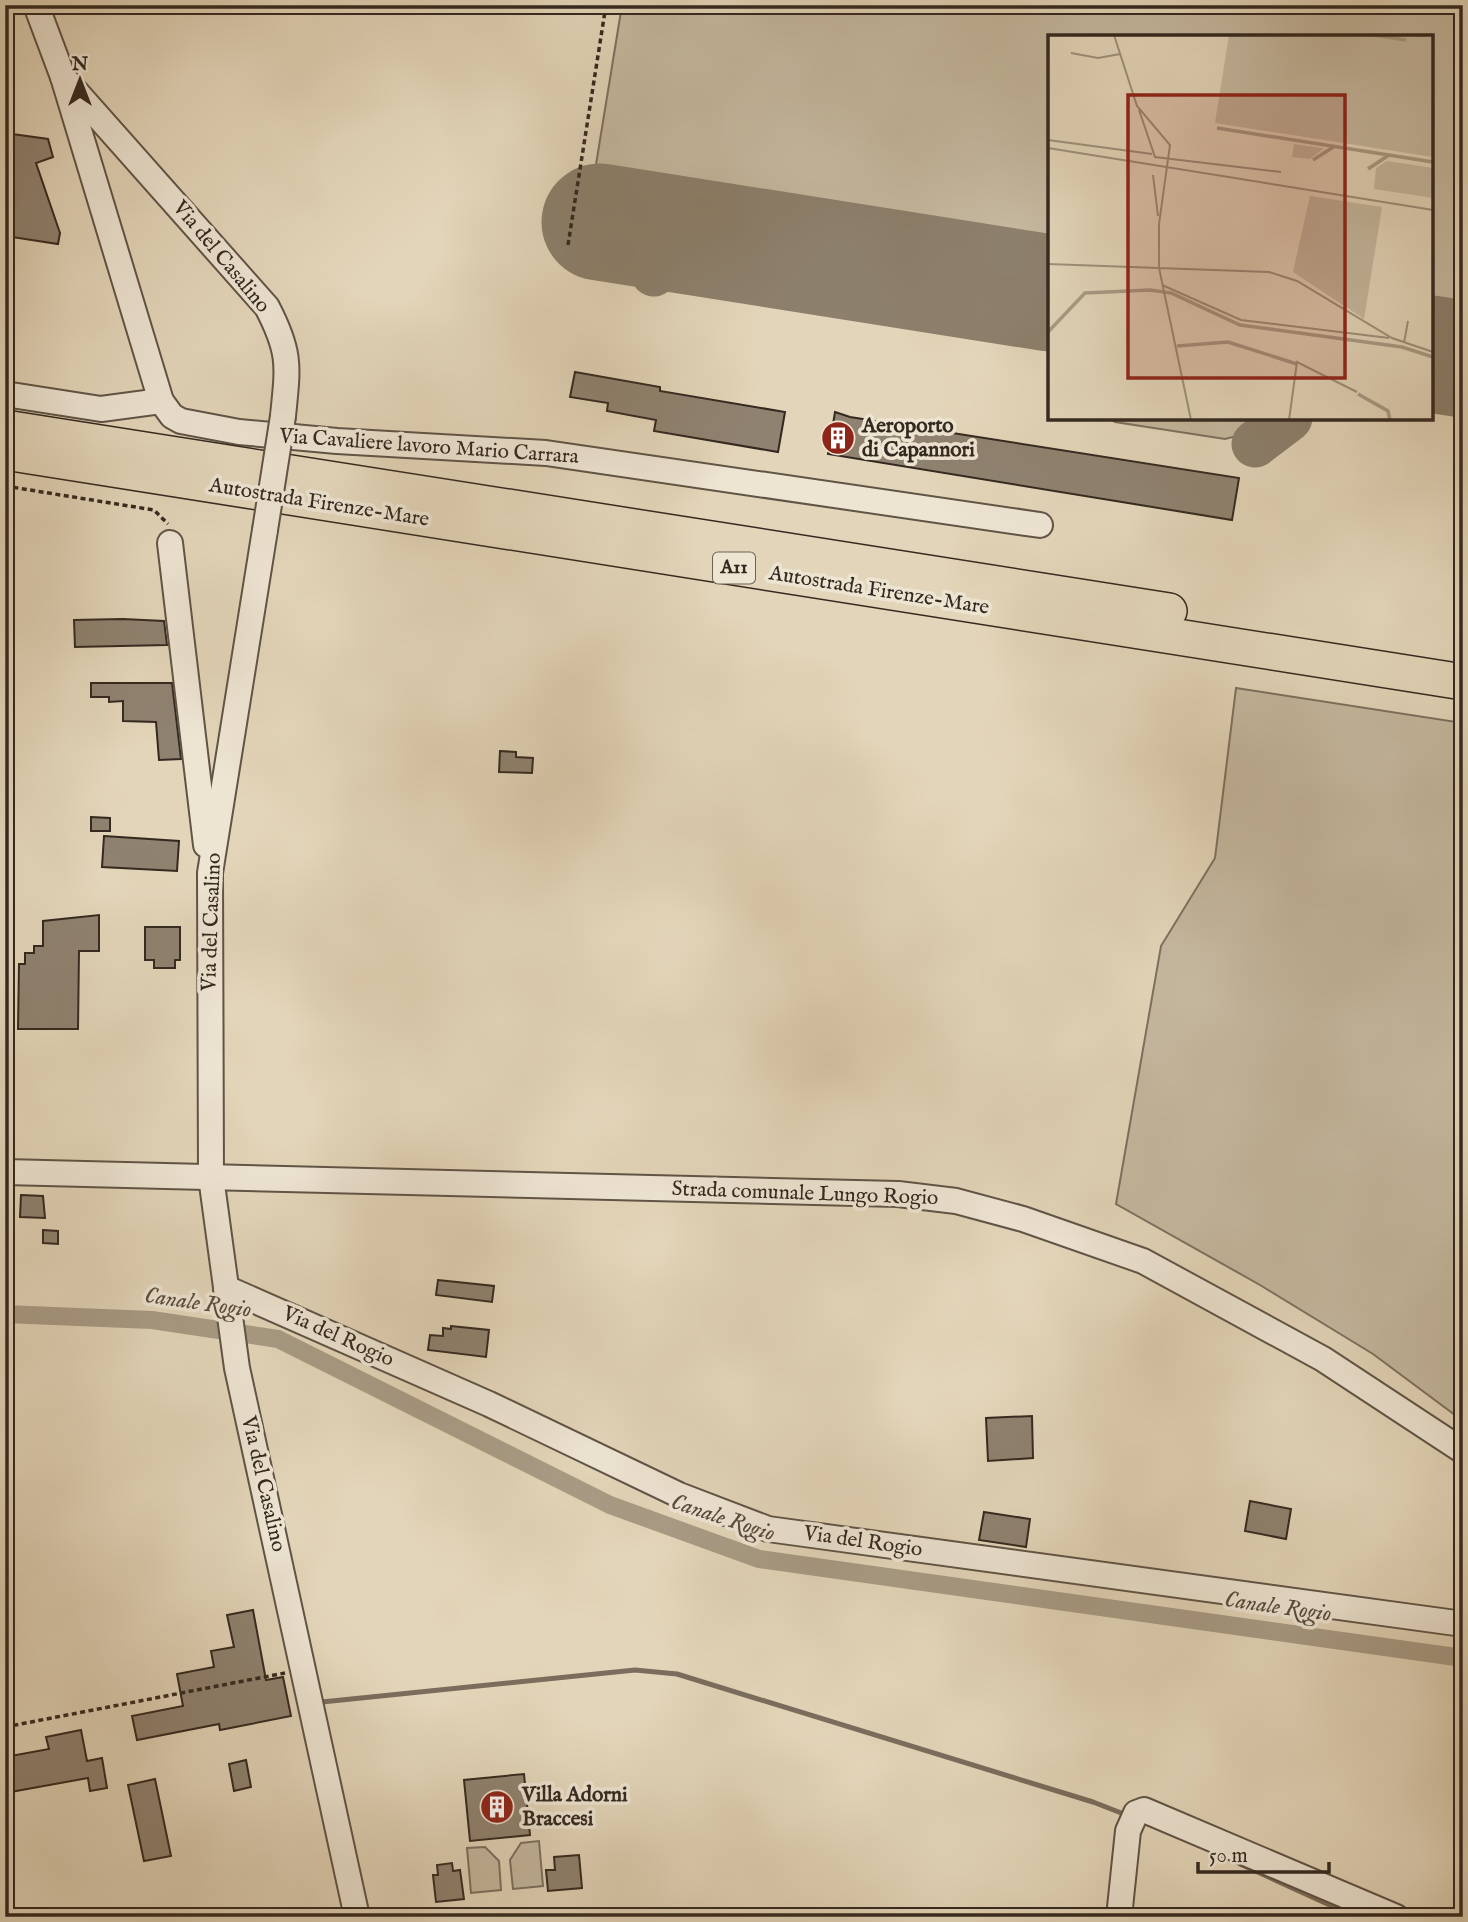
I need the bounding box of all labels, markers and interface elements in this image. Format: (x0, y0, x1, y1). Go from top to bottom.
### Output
inset map (1048, 35, 1433, 420)
north arrow (46, 46, 116, 116)
text: N (71, 53, 89, 77)
street label: Via del Casalino (165, 194, 276, 319)
place label: Aeroporto di Capannori (861, 413, 975, 464)
building icon: Aeroporto di Capannori (819, 419, 857, 457)
street label: Via Cavaliere lavoro Mario Carrara (277, 423, 580, 471)
street label: Autostrada Firenze-Mare (206, 472, 431, 534)
road number: A11 (713, 552, 755, 583)
street label: Autostrada Firenze-Mare (766, 560, 991, 622)
street label: Via del Casalino (196, 852, 228, 993)
street label: Strada comunale Lungo Rogio (671, 1176, 939, 1212)
water label: Canale Rogio (143, 1281, 253, 1326)
street label: Via del Rogio (277, 1300, 398, 1374)
street label: Via del Casalino (234, 1412, 292, 1555)
water label: Canale Rogio (667, 1488, 779, 1549)
street label: Via del Rogio (801, 1520, 924, 1564)
water label: Canale Rogio (1223, 1585, 1333, 1630)
place label: Villa Adorni Braccesi (521, 1782, 628, 1833)
building icon: Villa Adorni Braccesi (478, 1788, 516, 1826)
scale bar (1198, 1831, 1330, 1875)
text: 50 m (1209, 1843, 1248, 1870)

